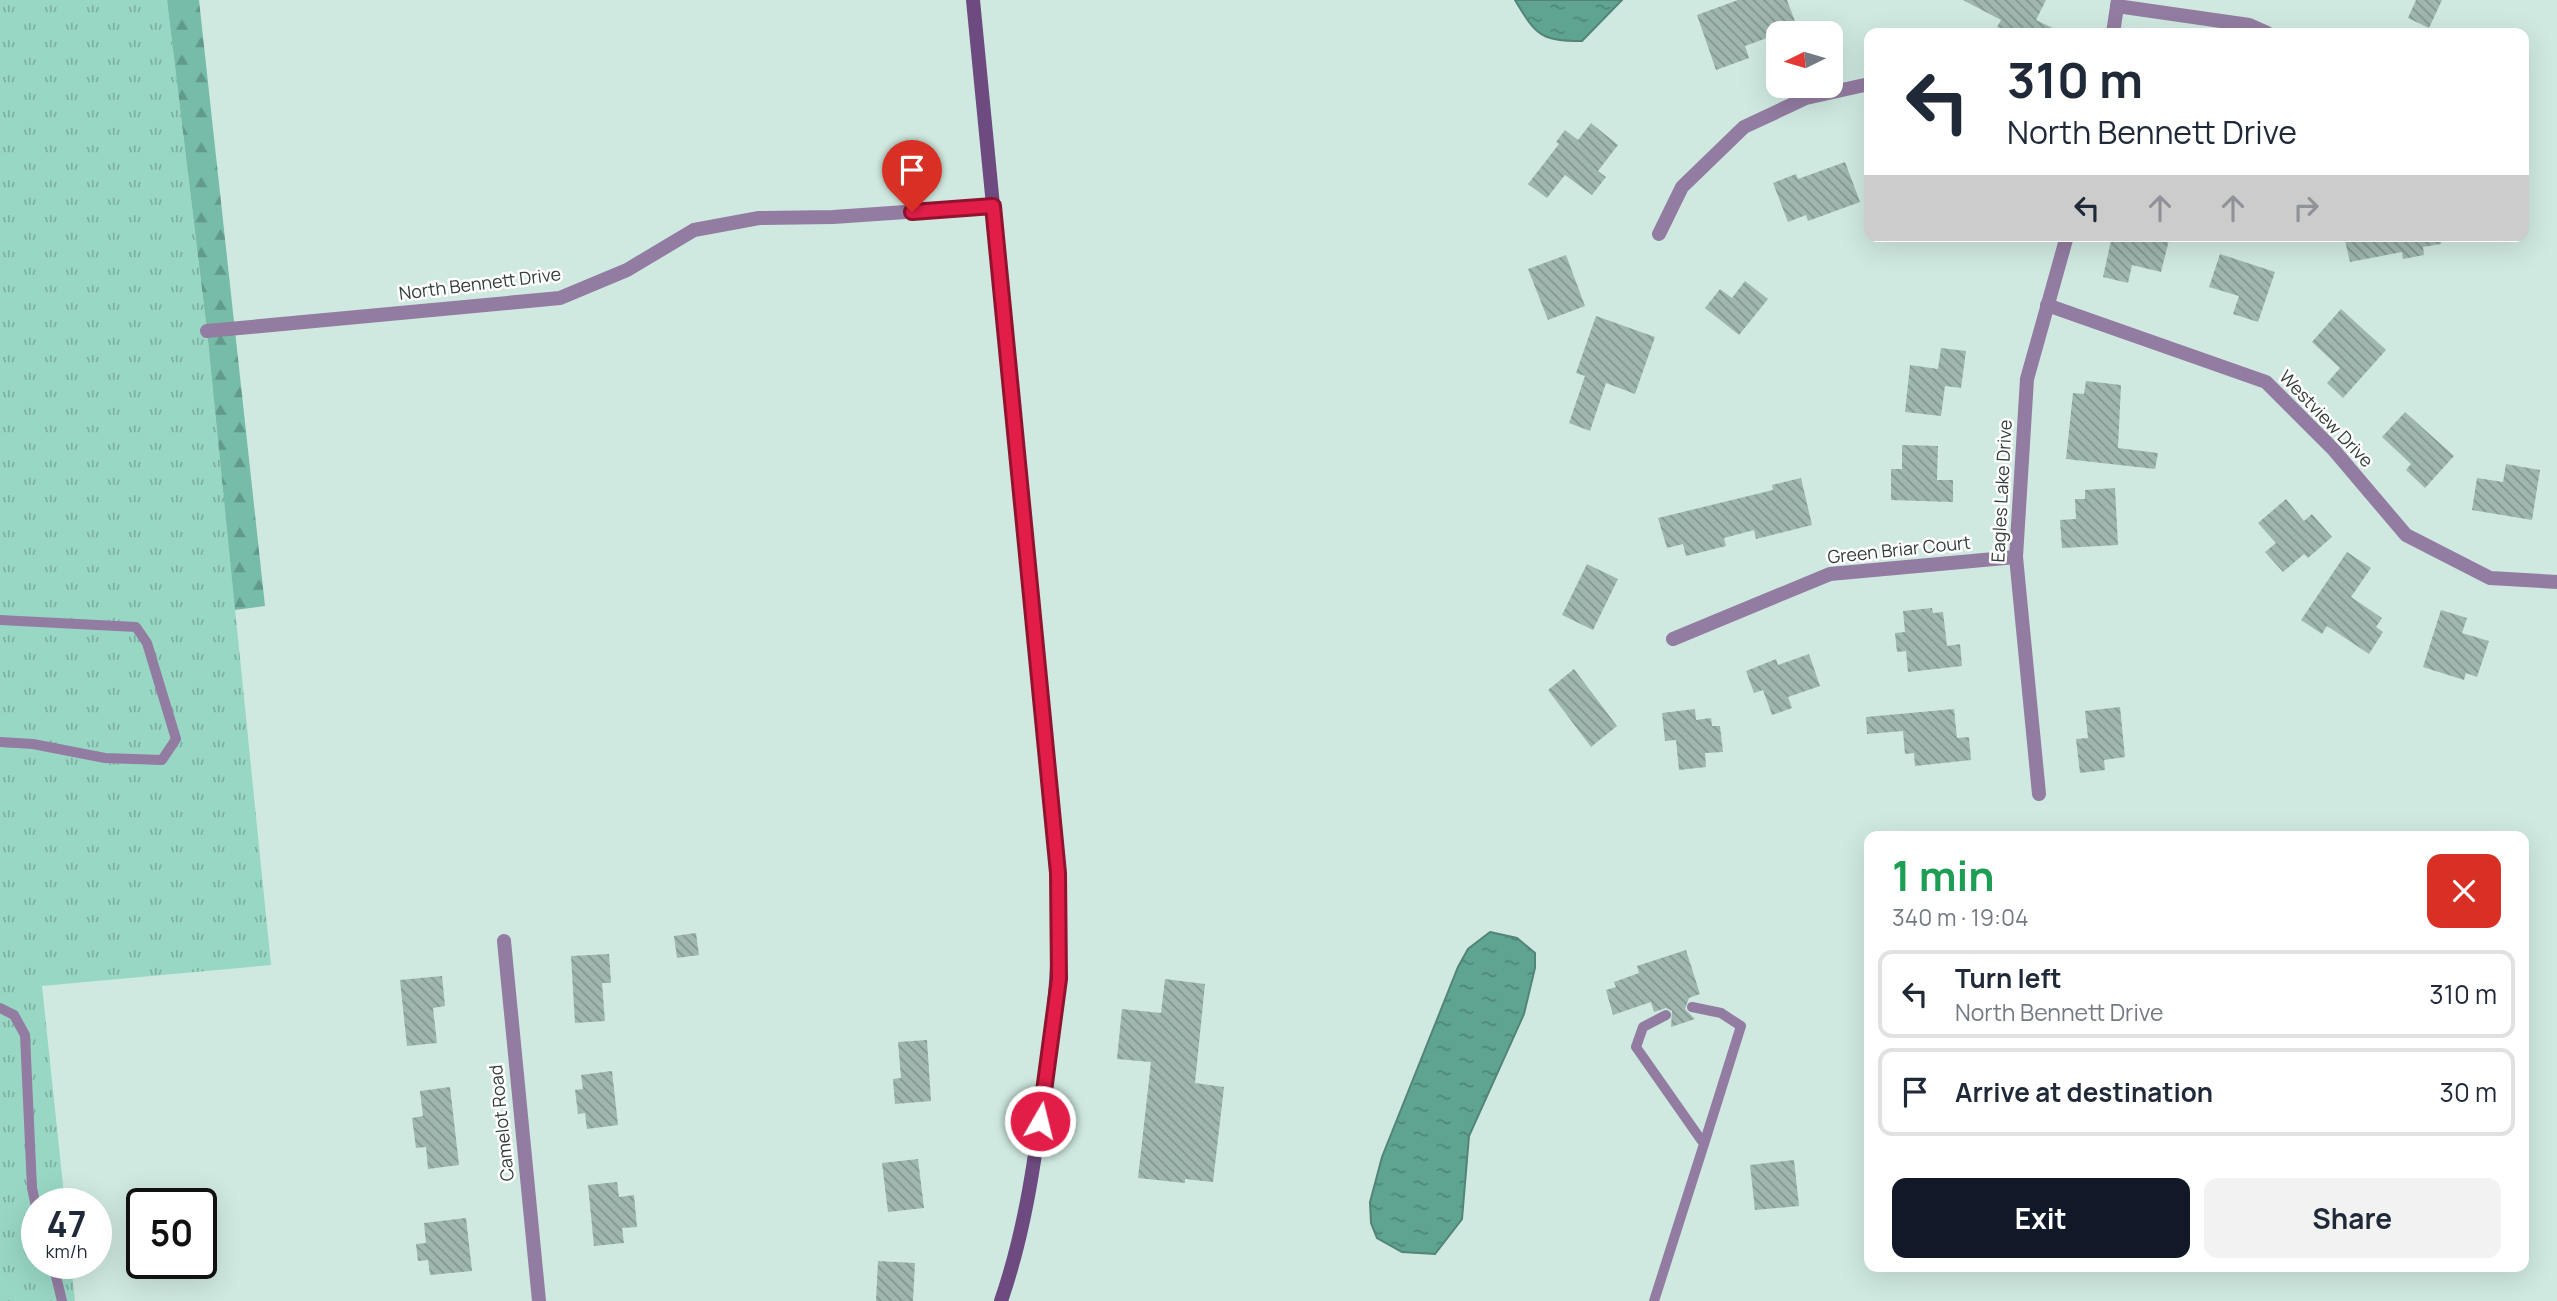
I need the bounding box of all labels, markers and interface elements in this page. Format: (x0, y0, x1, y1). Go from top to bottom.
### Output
north arrow (1766, 21, 1843, 98)
map controls (1766, 21, 1843, 98)
text: 310 m (2007, 46, 2143, 113)
icon: left (1892, 56, 1983, 147)
text: North Bennett Drive (2007, 110, 2297, 154)
pin (882, 140, 942, 212)
icon: arrive (893, 151, 931, 189)
icon: left (2068, 189, 2106, 227)
icon: ahead (2141, 189, 2179, 227)
icon: ahead (2214, 189, 2252, 227)
icon: right (2287, 189, 2325, 227)
street label: North Bennett Drive (397, 261, 562, 305)
street label: Westview Drive (2274, 365, 2379, 472)
street label: Eagles Lake Drive (1985, 419, 2017, 563)
street label: Green Briar Court (1826, 530, 1972, 568)
text: 1 min (1892, 846, 1995, 904)
button: close (2427, 854, 2501, 928)
text: 340 m · 19:04 (1892, 901, 2029, 933)
text: Turn left (1955, 960, 2062, 996)
icon: left (1896, 975, 1934, 1013)
text: 310 m (2429, 976, 2497, 1012)
text: North Bennett Drive (1955, 996, 2163, 1028)
street label: Camelot Road (483, 1064, 519, 1183)
icon: arrive (1896, 1073, 1934, 1111)
text: Arrive at destination (1955, 1074, 2213, 1110)
text: 30 m (2440, 1074, 2497, 1110)
position arrow (1003, 1084, 1077, 1158)
button: Exit (1892, 1178, 2190, 1258)
button: Share (2204, 1178, 2501, 1258)
speed limit sign: 50 (126, 1188, 217, 1279)
text: 47 (47, 1200, 86, 1248)
text: km/h (46, 1239, 87, 1263)

